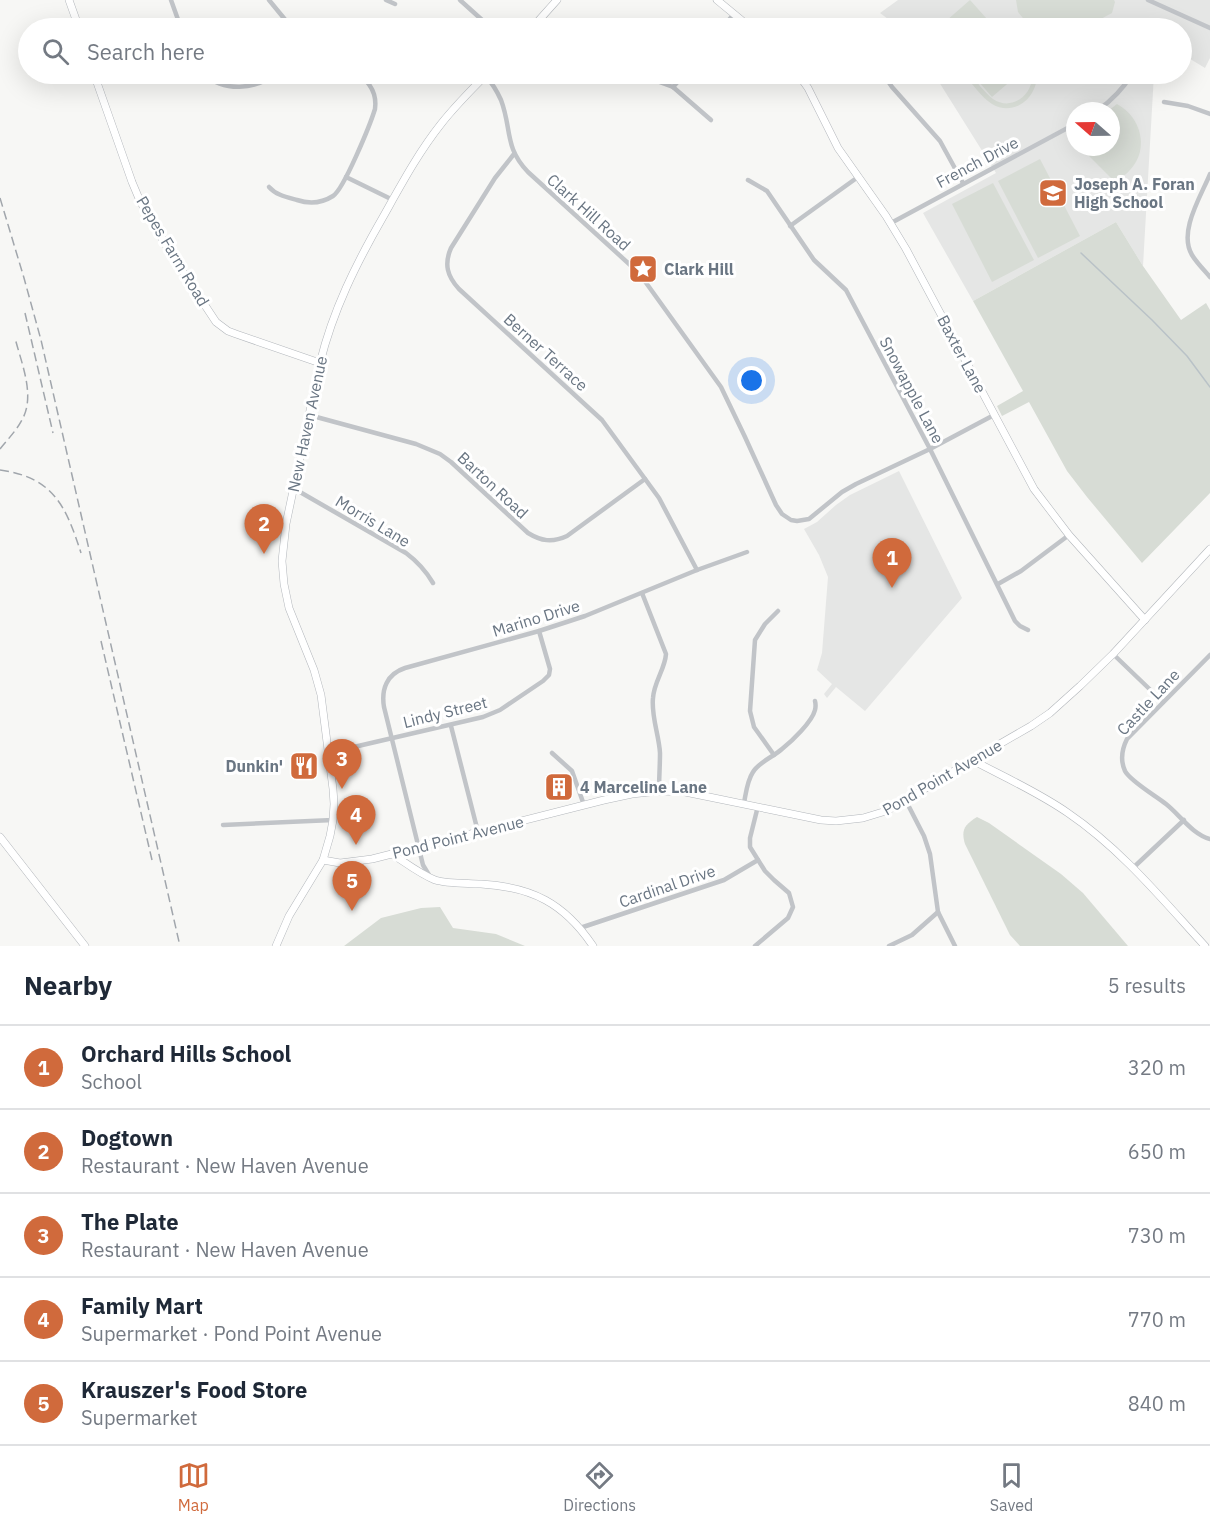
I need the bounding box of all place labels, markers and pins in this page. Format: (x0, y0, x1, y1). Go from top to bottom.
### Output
place label: Joseph A. Foran High School (1074, 174, 1195, 212)
school or university icon: Joseph A. Foran High School (1037, 177, 1069, 209)
place icon: Clark Hill (627, 253, 659, 285)
place label: Clark Hill (664, 259, 734, 279)
pin: 2 (244, 504, 284, 554)
pin: 1 (872, 538, 912, 588)
pin: 3 (322, 740, 362, 789)
restaurant icon: Dunkin' (288, 750, 320, 782)
place label: Dunkin' (225, 756, 283, 776)
building icon: 4 Marceline Lane (543, 771, 575, 803)
place label: 4 Marceline Lane (580, 777, 707, 797)
pin: 4 (336, 796, 376, 845)
pin: 5 (332, 862, 372, 911)

